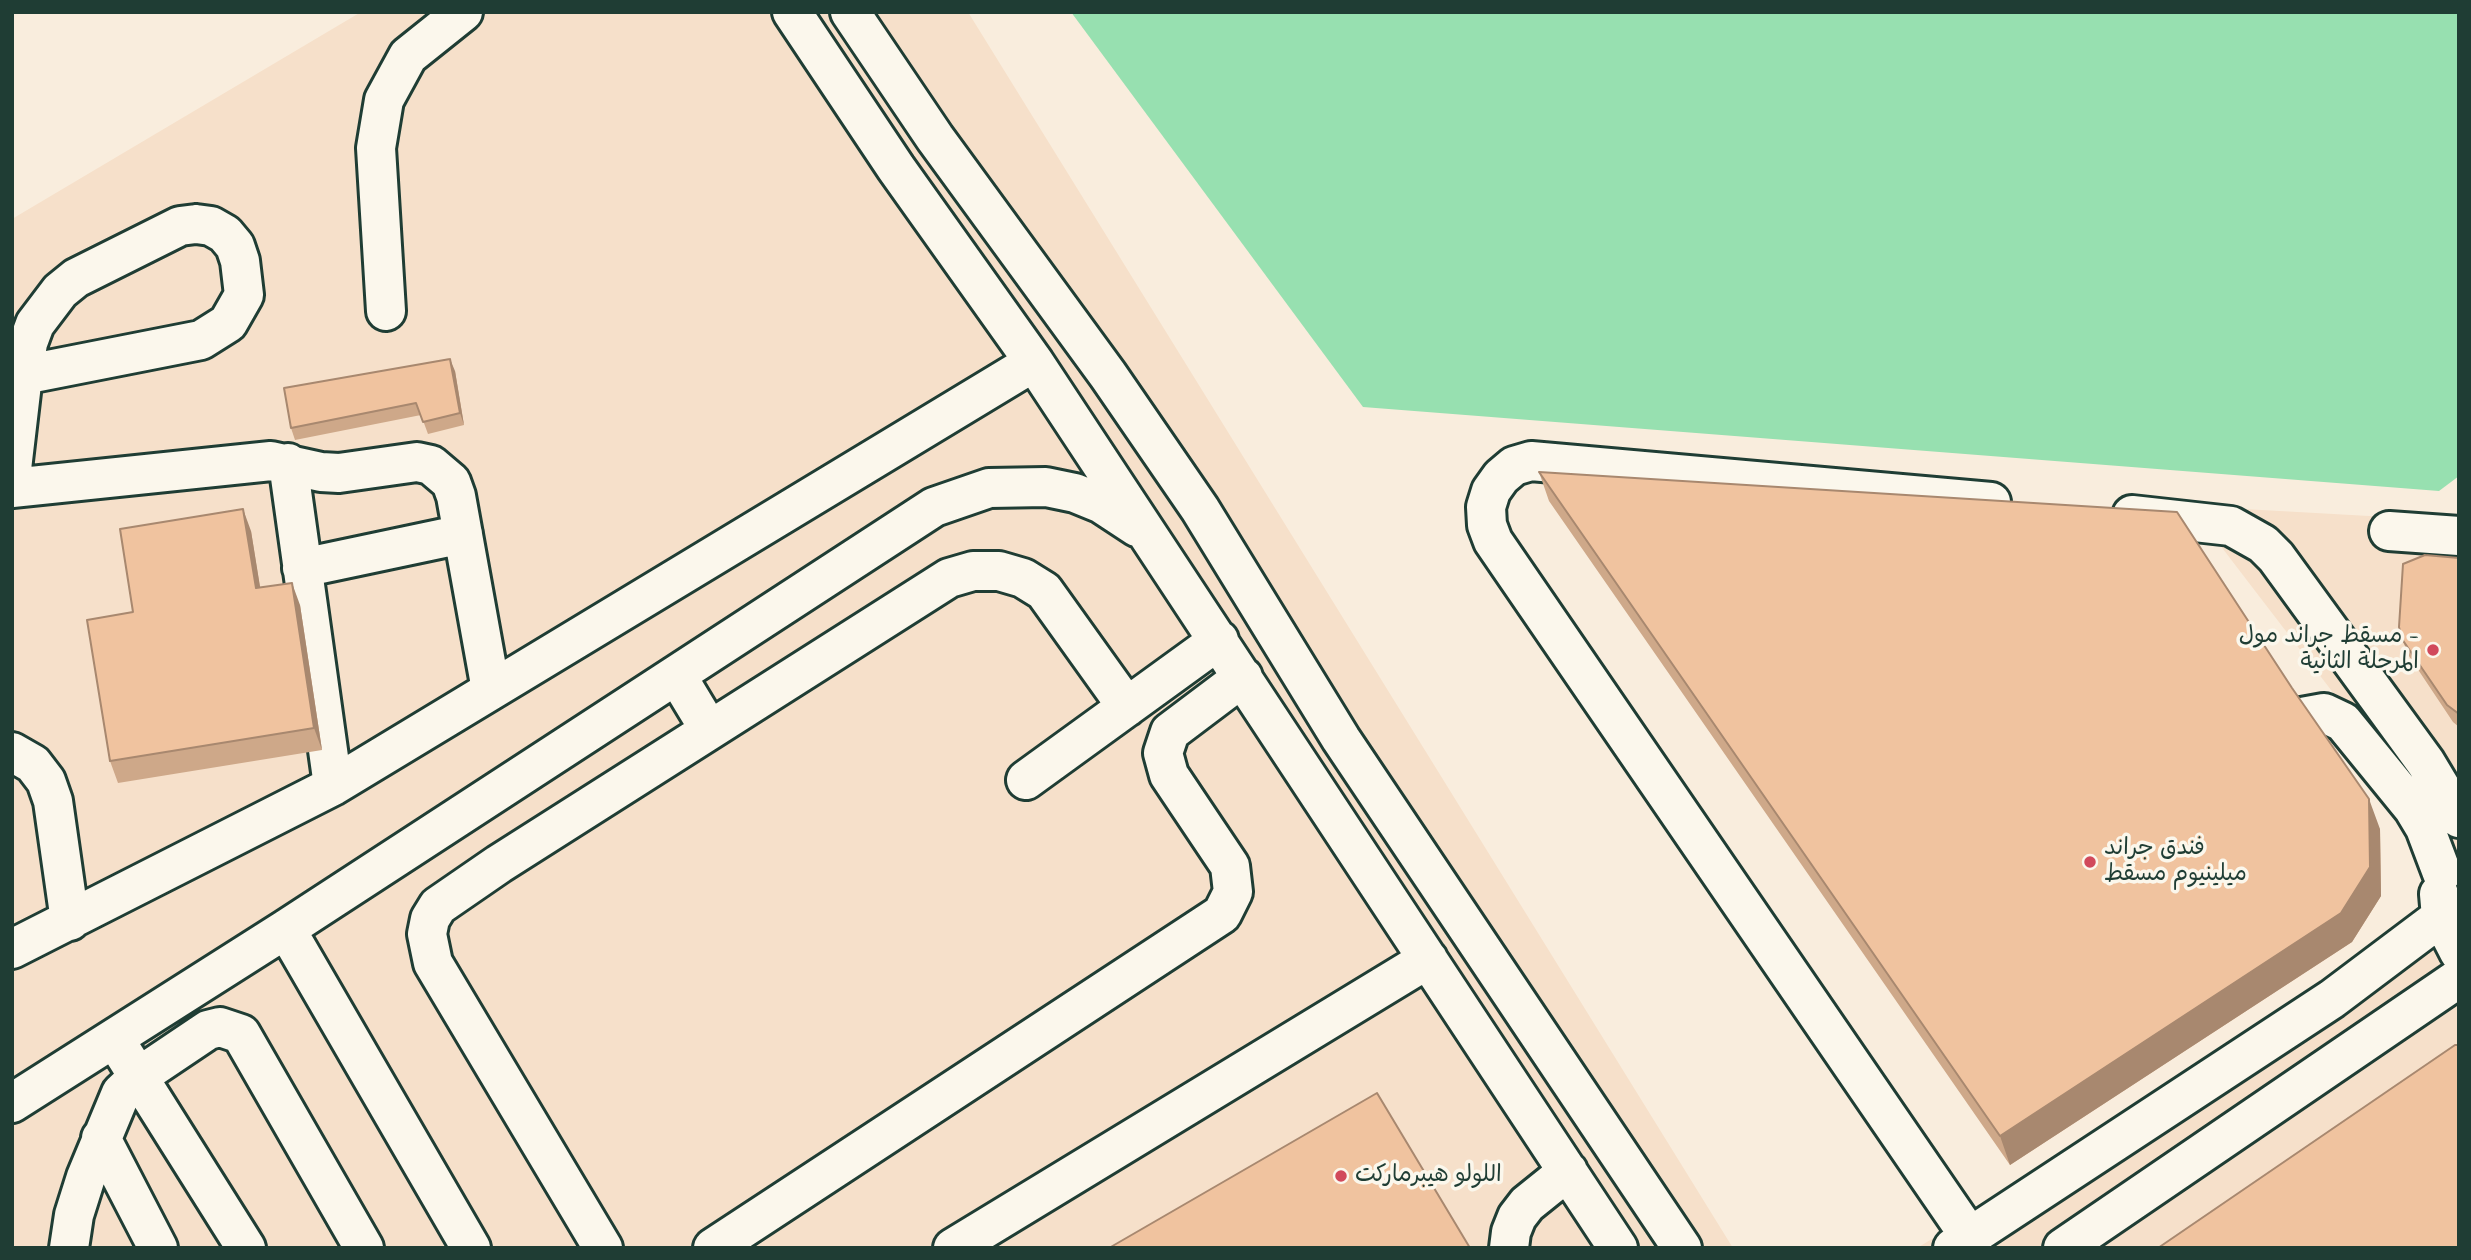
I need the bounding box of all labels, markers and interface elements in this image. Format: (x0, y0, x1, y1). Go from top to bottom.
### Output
place label: مسقط جراند مول - المرحلة الثانية (2239, 623, 2419, 677)
marker: مسقط جراند مول - المرحلة الثانية (2425, 642, 2441, 658)
place label: فندق جراند ميلينيوم مسقط (2104, 835, 2247, 889)
marker: فندق جراند ميلينيوم مسقط (2082, 854, 2098, 870)
place label: اللولو هيبرماركت (1355, 1162, 1502, 1190)
marker: اللولو هيبرماركت (1333, 1168, 1349, 1184)

